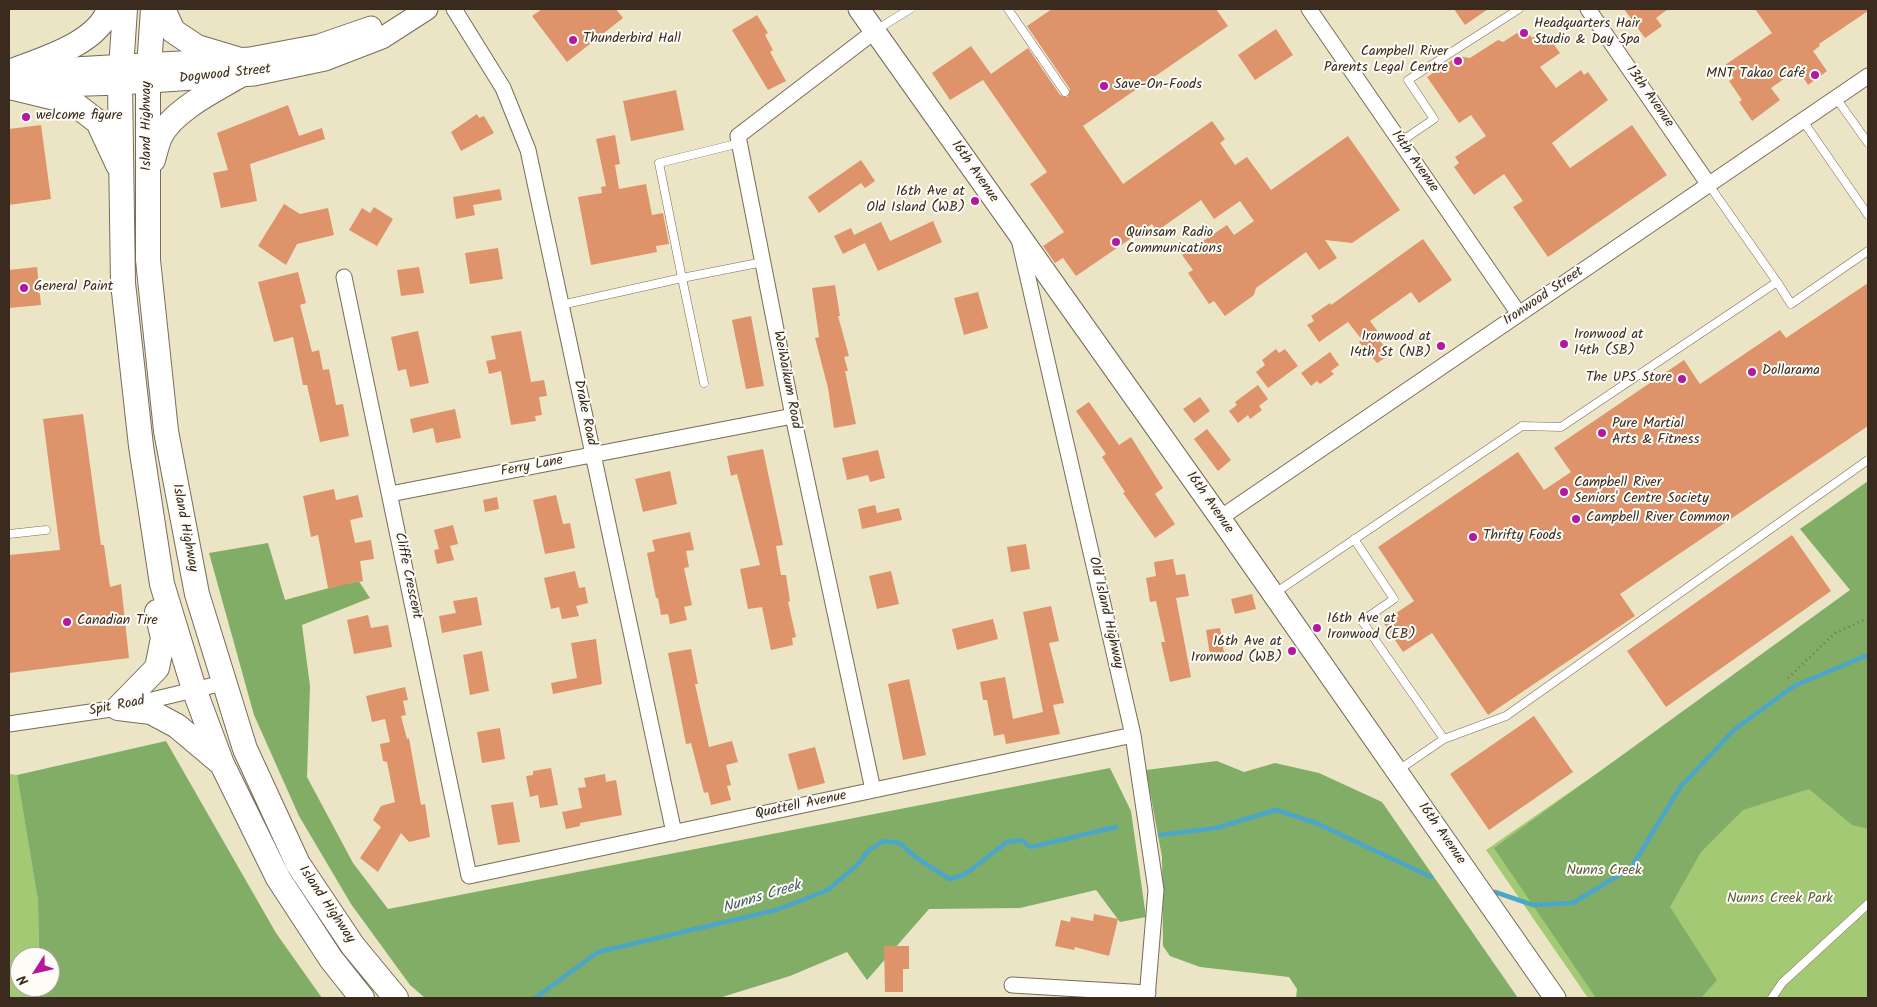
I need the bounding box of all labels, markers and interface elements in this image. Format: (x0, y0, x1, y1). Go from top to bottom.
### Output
place label: Headquarters Hair Studio & Day Spa (1534, 17, 1640, 49)
marker: Headquarters Hair Studio & Day Spa (1518, 27, 1530, 39)
place label: Thunderbird Hall (583, 32, 681, 48)
marker: Thunderbird Hall (567, 34, 579, 46)
place label: Campbell River Parents Legal Centre (1324, 45, 1448, 78)
marker: Campbell River Parents Legal Centre (1452, 55, 1464, 67)
street label: Dogwood Street (178, 62, 272, 88)
street label: 13th Avenue (1621, 63, 1677, 131)
place label: MNT Takao Café (1706, 67, 1805, 83)
marker: MNT Takao Café (1809, 69, 1821, 81)
place label: Save-On-Foods (1114, 78, 1202, 94)
marker: Save-On-Foods (1098, 80, 1110, 92)
street label: Island Highway (140, 81, 156, 171)
place label: welcome figure (36, 109, 122, 125)
marker: welcome figure (20, 111, 32, 123)
street label: 14th Avenue (1387, 128, 1441, 196)
street label: 16th Avenue (946, 138, 1002, 206)
place label: 16th Ave at Old Island (WB) (866, 185, 965, 218)
marker: 16th Ave at Old Island (WB) (969, 195, 981, 207)
place label: Quinsam Radio Communications (1126, 226, 1222, 258)
marker: Quinsam Radio Communications (1110, 236, 1122, 248)
street label: Ironwood Street (1501, 264, 1587, 330)
place label: General Paint (34, 280, 113, 296)
marker: General Paint (18, 282, 30, 294)
place label: Ironwood at 14th (SB) (1574, 328, 1643, 361)
street label: WeiWaikum Road (768, 330, 804, 430)
place label: Ironwood at 14th St (NB) (1350, 330, 1431, 362)
marker: Ironwood at 14th (SB) (1558, 338, 1570, 350)
marker: Ironwood at 14th St (NB) (1435, 340, 1447, 352)
place label: Dollarama (1762, 364, 1820, 380)
marker: Dollarama (1746, 366, 1758, 378)
place label: The UPS Store (1586, 371, 1672, 387)
marker: The UPS Store (1676, 373, 1688, 385)
street label: Drake Road (569, 379, 599, 447)
place label: Pure Martial Arts & Fitness (1612, 417, 1699, 450)
marker: Pure Martial Arts & Fitness (1596, 427, 1608, 439)
street label: Ferry Lane (499, 453, 565, 481)
street label: 16th Avenue (1181, 469, 1237, 537)
place label: Campbell River Seniors' Centre Society (1574, 476, 1709, 508)
street label: Island Highway (167, 482, 201, 574)
marker: Campbell River Seniors' Centre Society (1558, 486, 1570, 498)
place label: Campbell River Common (1586, 511, 1730, 527)
marker: Campbell River Common (1570, 513, 1582, 525)
place label: Thrifty Foods (1483, 529, 1562, 545)
street label: Cliffe Crescent (390, 531, 424, 621)
marker: Thrifty Foods (1467, 531, 1479, 543)
street label: Old Island Highway (1084, 555, 1126, 671)
place label: 16th Ave at Ironwood (EB) (1327, 612, 1415, 644)
place label: Canadian Tire (77, 614, 158, 630)
marker: Canadian Tire (61, 616, 73, 628)
marker: 16th Ave at Ironwood (EB) (1311, 622, 1323, 634)
place label: 16th Ave at Ironwood (WB) (1191, 635, 1282, 668)
marker: 16th Ave at Ironwood (WB) (1286, 645, 1298, 657)
street label: Spit Road (88, 693, 146, 721)
street label: Quattell Avenue (754, 788, 848, 824)
street label: 16th Avenue (1413, 800, 1469, 868)
street label: Island Highway (294, 863, 358, 947)
park label: Nunns Creek (1567, 864, 1641, 880)
water label: Nunns Creek (721, 878, 803, 918)
park label: Nunns Creek Park (1727, 892, 1833, 908)
north arrow (10, 947, 60, 997)
text: N (12, 970, 35, 990)

